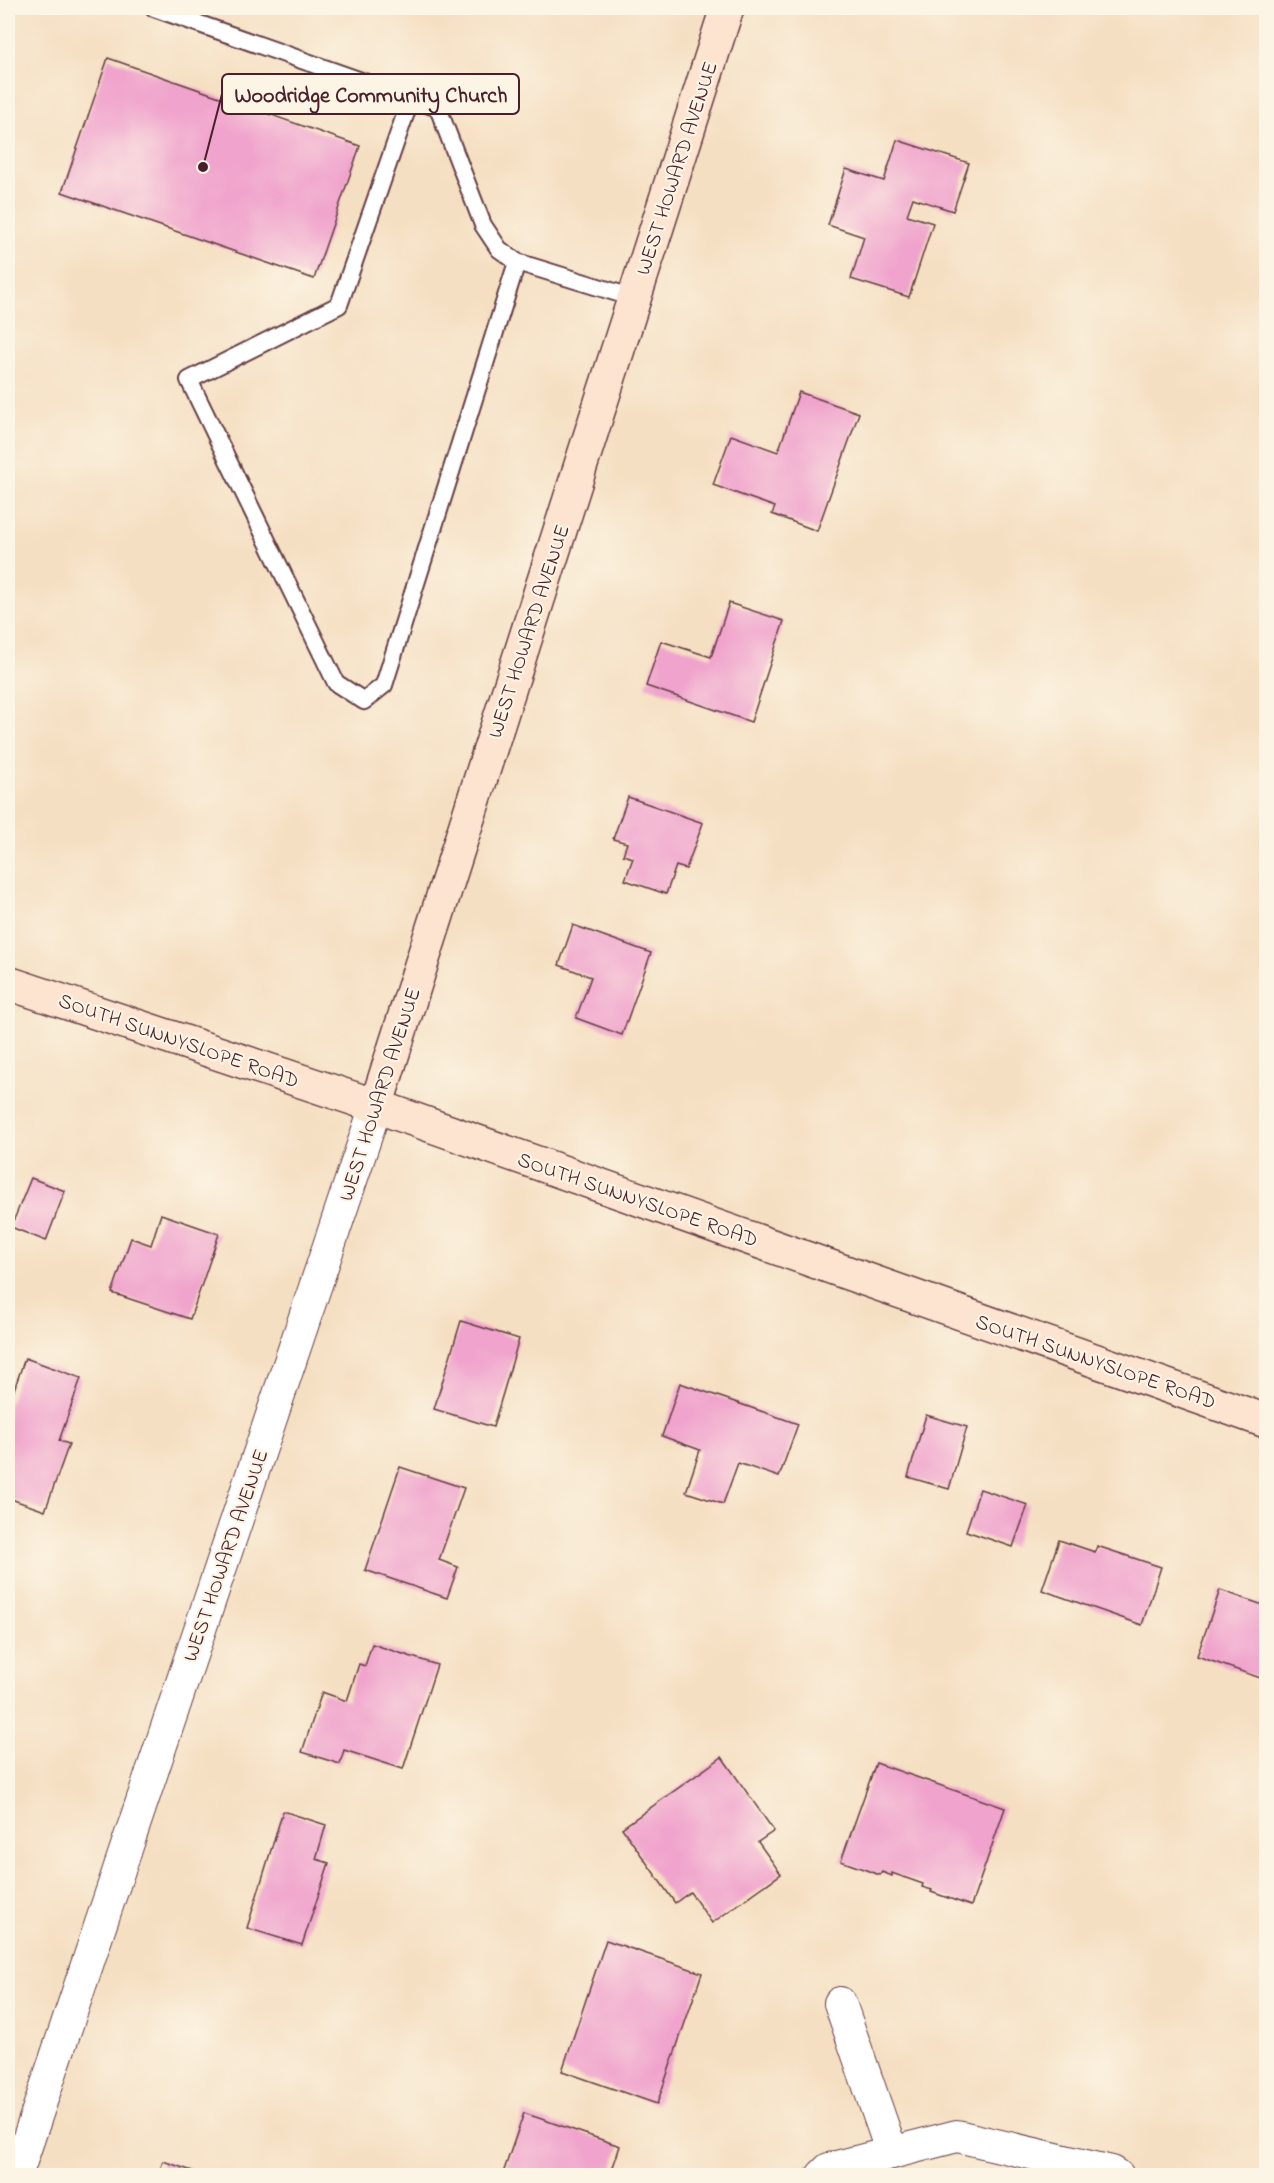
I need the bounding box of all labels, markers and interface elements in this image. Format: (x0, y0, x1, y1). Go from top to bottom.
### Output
street label: WEST HOWARD AVENUE (629, 58, 727, 279)
callout: Woodridge Community Church (222, 74, 519, 114)
text: Woodridge Community Church (235, 81, 507, 114)
street label: WEST HOWARD AVENUE (481, 521, 579, 742)
street label: WEST HOWARD AVENUE (332, 984, 430, 1205)
street label: SOUTH SUNNYSLOPE ROAD (54, 987, 303, 1097)
street label: SOUTH SUNNYSLOPE ROAD (513, 1146, 762, 1256)
street label: SOUTH SUNNYSLOPE ROAD (971, 1308, 1220, 1418)
street label: WEST HOWARD AVENUE (176, 1445, 277, 1666)

